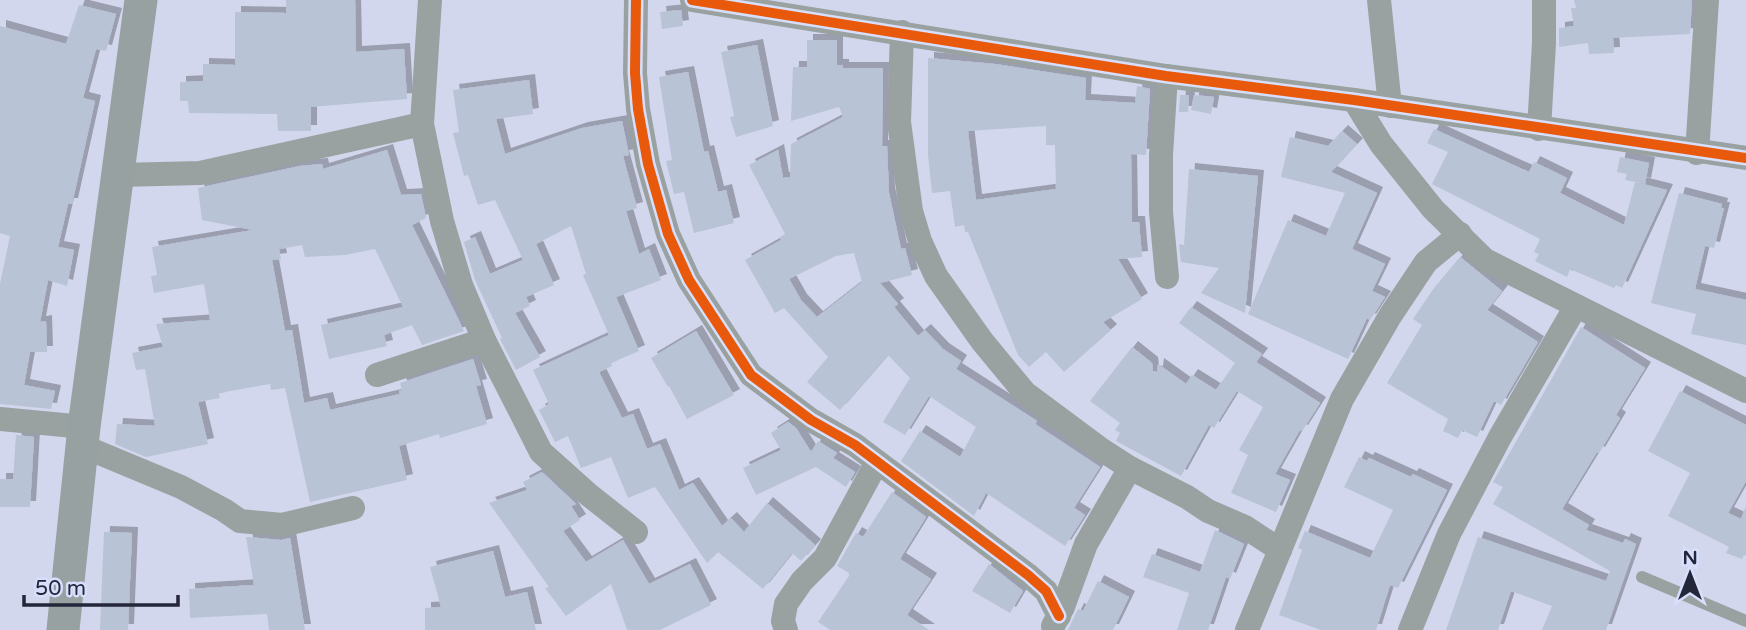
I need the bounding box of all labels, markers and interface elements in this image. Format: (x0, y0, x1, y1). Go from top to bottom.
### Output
north arrow (1655, 539, 1725, 609)
text: N (1682, 547, 1698, 569)
scale bar (24, 564, 178, 608)
text: 50 m (35, 576, 86, 601)

